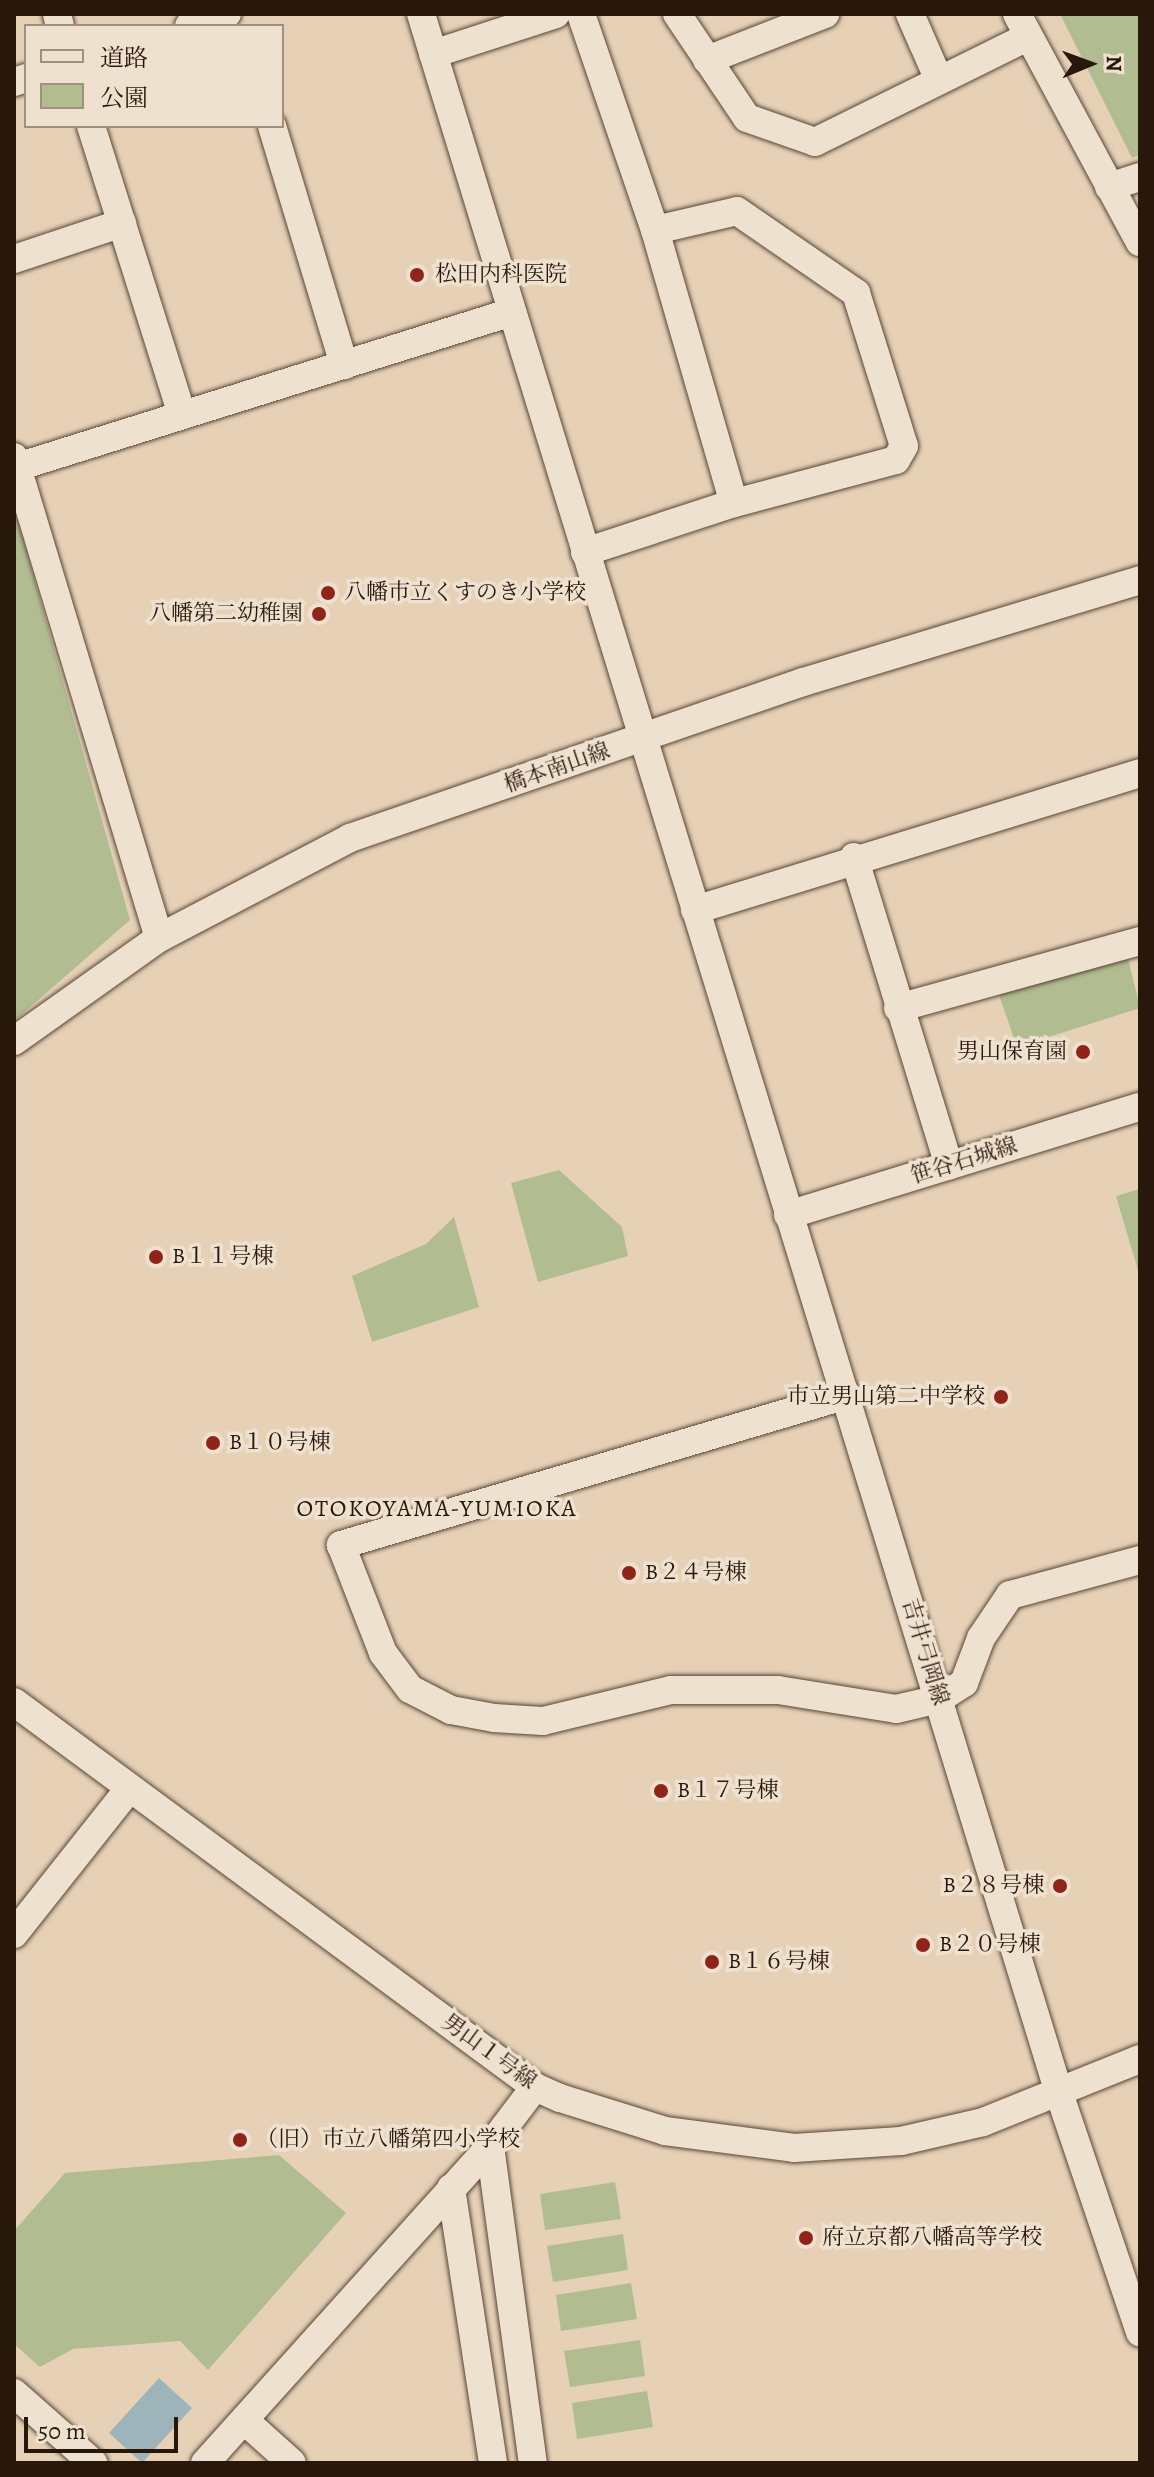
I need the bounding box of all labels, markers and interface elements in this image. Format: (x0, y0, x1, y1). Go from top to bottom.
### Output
legend (24, 24, 284, 128)
north arrow (1050, 24, 1130, 104)
text: 道路 (100, 42, 148, 74)
text: N (1099, 55, 1129, 72)
text: 公園 (100, 82, 148, 114)
place label: 松田内科医院 (435, 262, 567, 288)
marker: 松田内科医院 (406, 264, 428, 286)
place label: 八幡市立くすのき小学校 (344, 580, 586, 606)
marker: 八幡市立くすのき小学校 (319, 584, 337, 602)
place label: 八幡第二幼稚園 (149, 601, 303, 627)
marker: 八幡第二幼稚園 (310, 605, 328, 623)
street label: 橋本南山線 (501, 738, 613, 798)
place label: 男山保育園 (957, 1039, 1067, 1065)
marker: 男山保育園 (1074, 1043, 1092, 1061)
street label: 笹谷石城線 (908, 1132, 1020, 1190)
place label: B１１号棟 (172, 1244, 273, 1270)
marker: B１１号棟 (147, 1248, 165, 1266)
place label: 市立男山第二中学校 (787, 1384, 985, 1410)
marker: 市立男山第二中学校 (992, 1388, 1010, 1406)
place label: B１０号棟 (229, 1430, 330, 1456)
marker: B１０号棟 (204, 1434, 222, 1452)
district label: OTOKOYAMA-YUMIOKA (297, 1495, 577, 1523)
place label: B２４号棟 (645, 1560, 746, 1586)
marker: B２４号棟 (620, 1564, 638, 1582)
street label: 吉井弓岡線 (896, 1596, 954, 1708)
place label: B１７号棟 (677, 1778, 778, 1804)
marker: B１７号棟 (652, 1782, 670, 1800)
place label: B２８号棟 (943, 1873, 1044, 1899)
marker: B２８号棟 (1051, 1877, 1069, 1895)
place label: B２０号棟 (939, 1932, 1040, 1958)
marker: B２０号棟 (914, 1936, 932, 1954)
place label: B１６号棟 (728, 1949, 829, 1975)
marker: B１６号棟 (703, 1953, 721, 1971)
street label: 男山１号線 (437, 2009, 541, 2095)
place label: （旧）市立八幡第四小学校 (256, 2127, 520, 2153)
marker: （旧）市立八幡第四小学校 (231, 2131, 249, 2149)
place label: 府立京都八幡高等学校 (822, 2225, 1042, 2251)
marker: 府立京都八幡高等学校 (797, 2229, 815, 2247)
scale bar (28, 2401, 182, 2451)
text: 50 m (38, 2415, 86, 2447)

